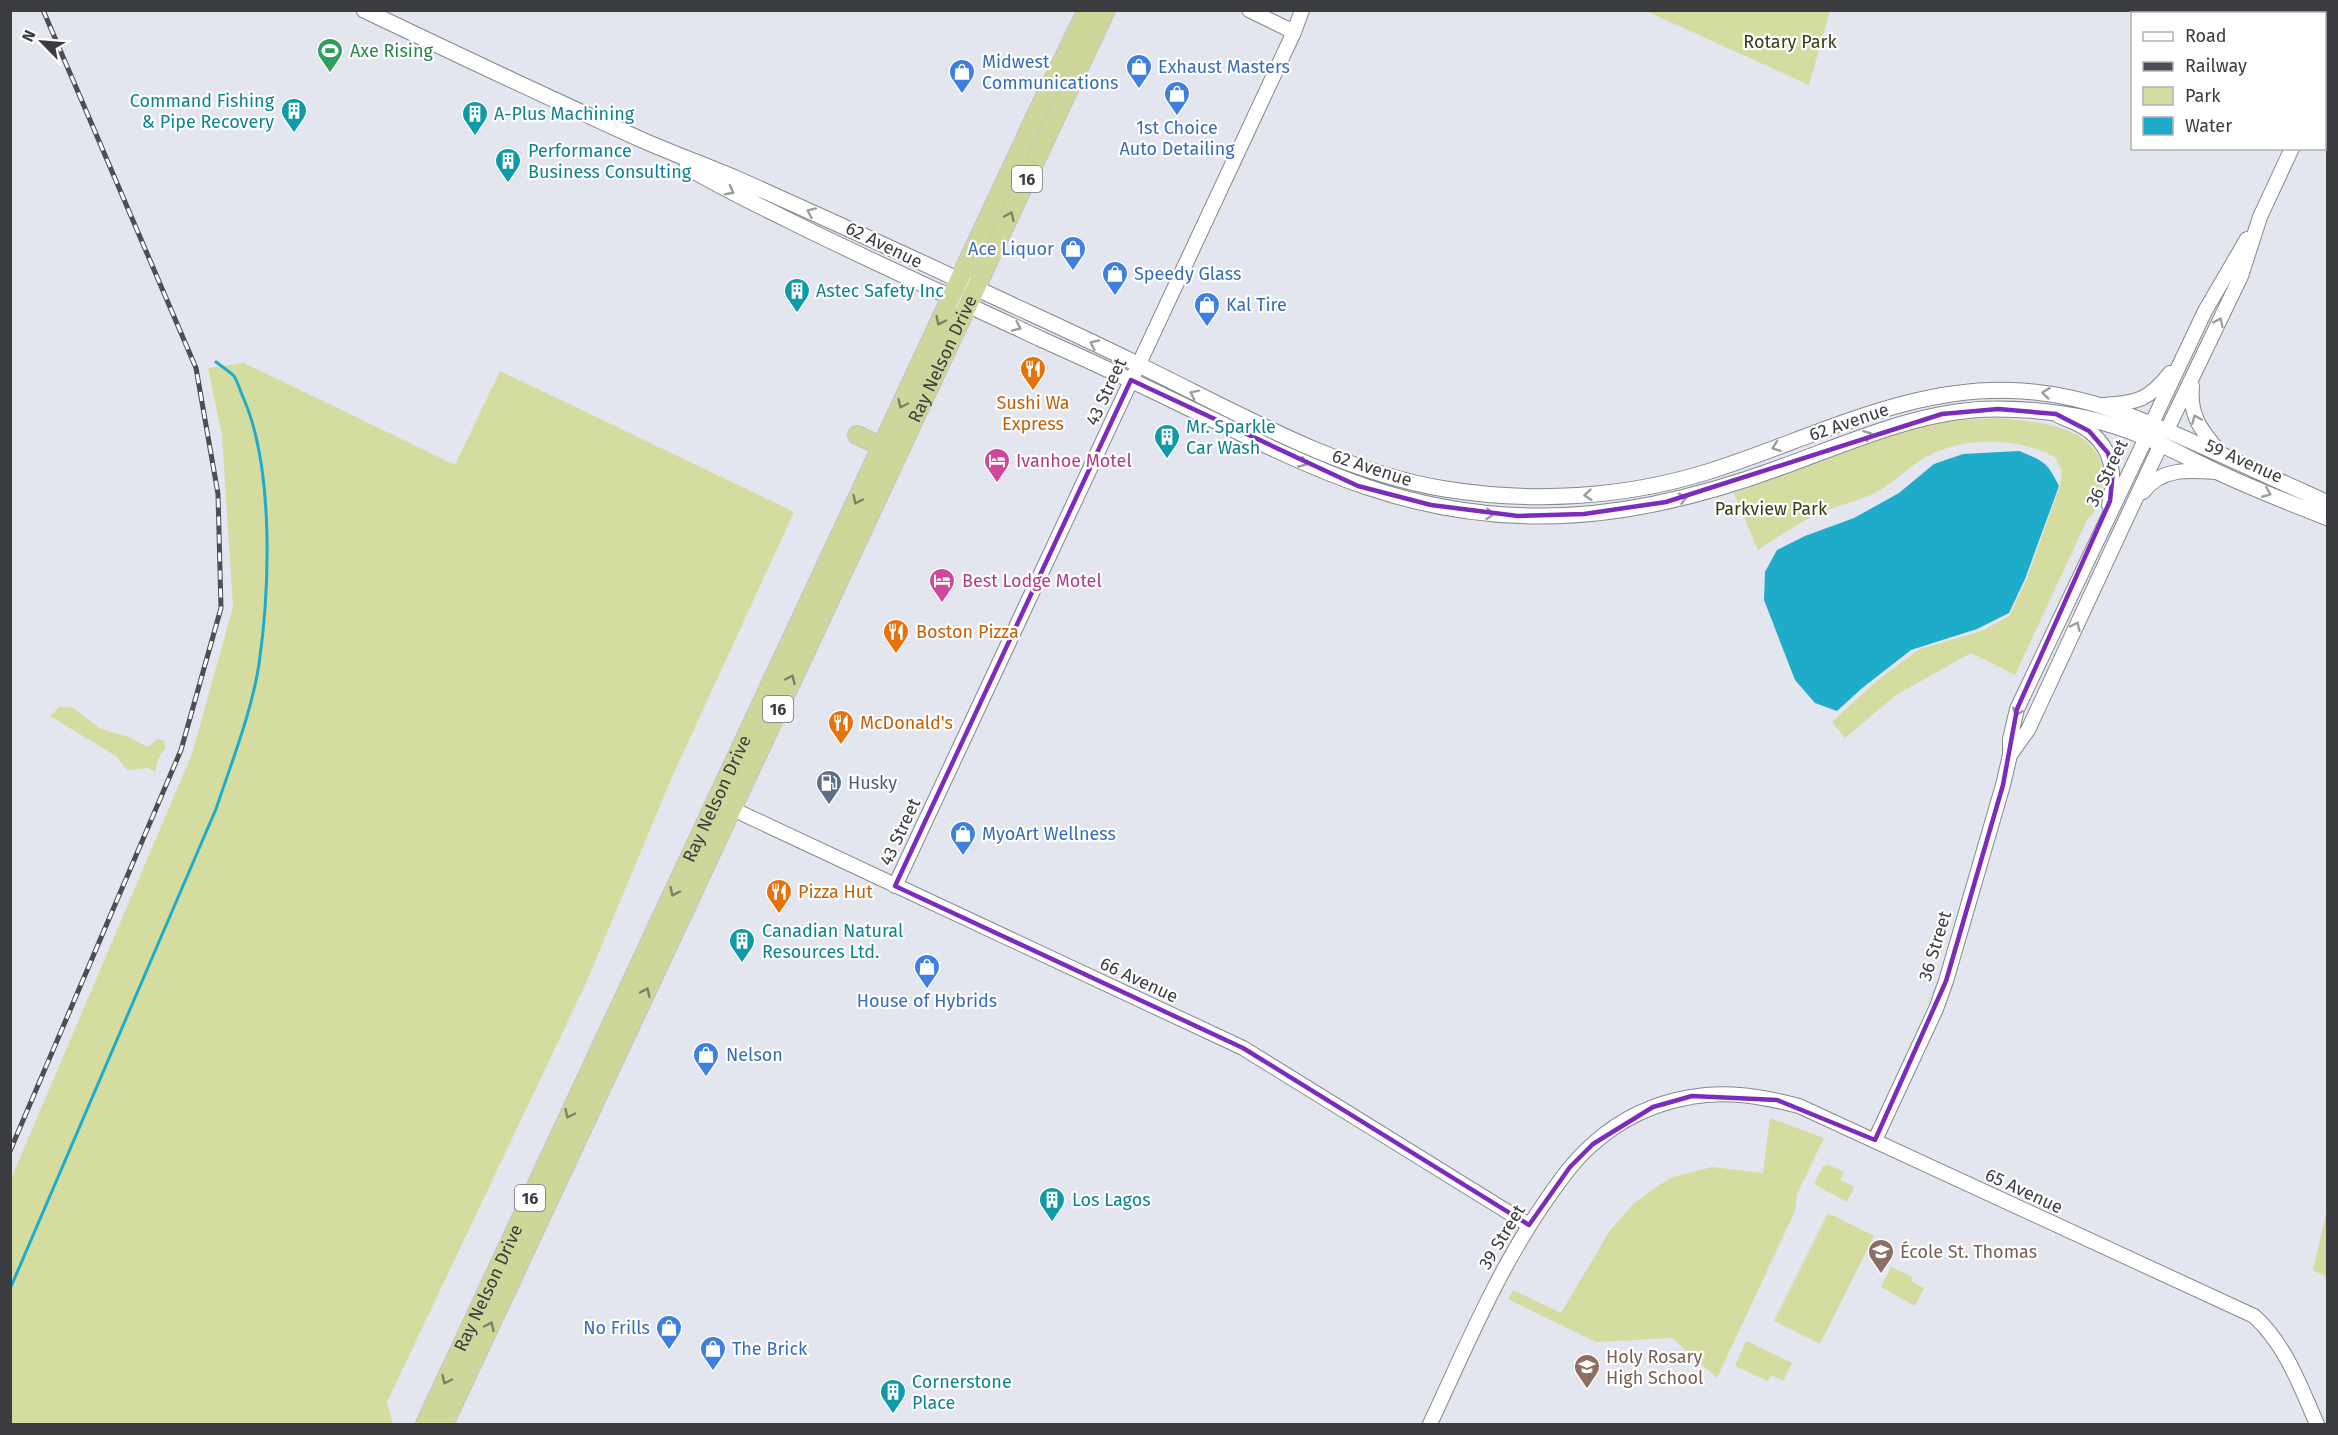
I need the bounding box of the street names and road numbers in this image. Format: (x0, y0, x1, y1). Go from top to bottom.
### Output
road number: 16 (1012, 166, 1042, 192)
street label: 62 Avenue (842, 217, 926, 273)
street label: Ray Nelson Drive (903, 292, 982, 426)
street label: 43 Street (1081, 354, 1131, 429)
street label: 62 Avenue (1806, 398, 1892, 446)
street label: 59 Avenue (2202, 434, 2286, 488)
street label: 36 Street (2081, 435, 2133, 510)
street label: 62 Avenue (1329, 445, 1415, 491)
road number: 16 (763, 696, 793, 722)
street label: Ray Nelson Drive (678, 732, 756, 866)
street label: 43 Street (875, 794, 925, 869)
street label: 36 Street (1914, 908, 1956, 984)
street label: 66 Avenue (1096, 952, 1182, 1008)
street label: 65 Avenue (1982, 1163, 2066, 1219)
road number: 16 (515, 1185, 545, 1211)
street label: 39 Street (1474, 1200, 1530, 1273)
street label: Ray Nelson Drive (449, 1221, 528, 1355)

